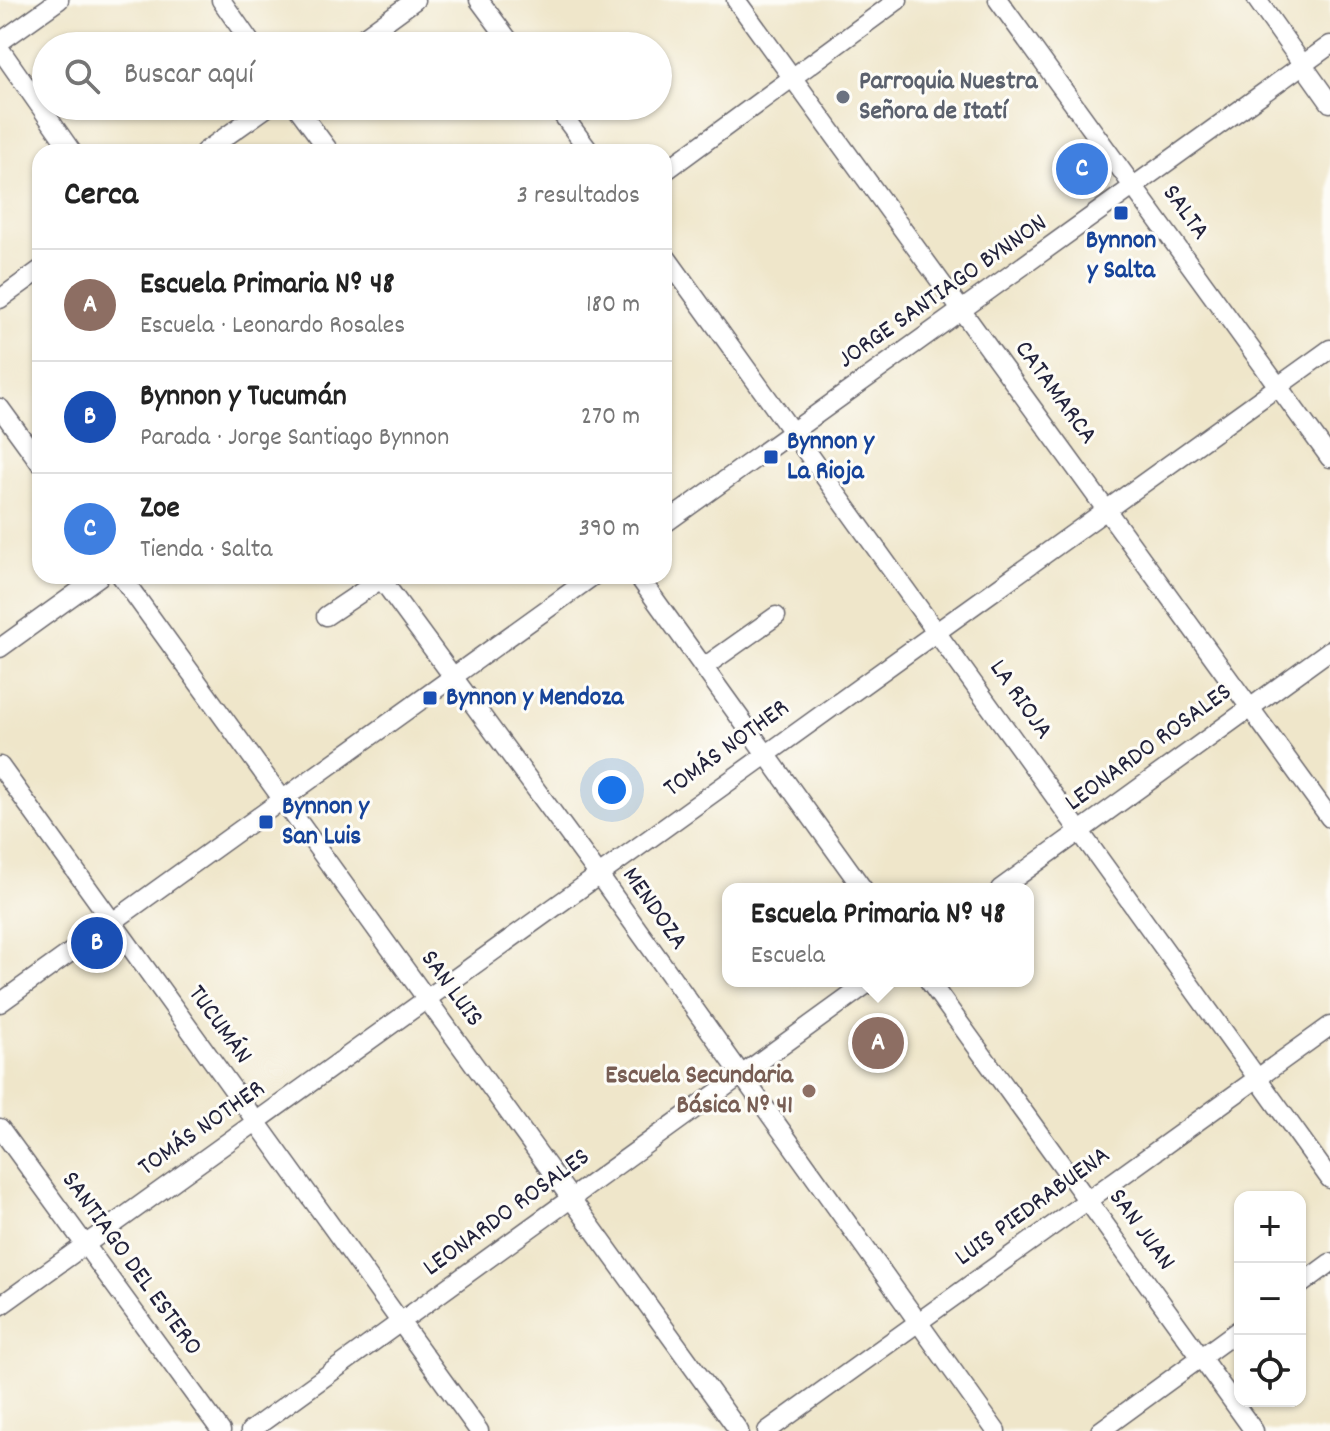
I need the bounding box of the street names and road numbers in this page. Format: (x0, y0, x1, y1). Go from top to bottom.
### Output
street label: SALTA (1152, 177, 1218, 249)
street label: JORGE SANTIAGO BYNNON (831, 206, 1055, 378)
street label: CATAMARCA (1005, 333, 1105, 453)
street label: LA RIOJA (979, 652, 1061, 748)
street label: LEONARDO ROSALES (1058, 675, 1240, 821)
street label: TOMÁS NOTHER (657, 691, 797, 807)
street label: MENDOZA (612, 860, 696, 958)
street label: SAN LUIS (410, 943, 492, 1035)
street label: TUCUMÁN (178, 978, 260, 1072)
street label: TOMÁS NOTHER (131, 1072, 273, 1186)
street label: LUIS PIEDRABUENA (948, 1138, 1118, 1276)
street label: LEONARDO ROSALES (416, 1140, 598, 1286)
street label: SANTIAGO DEL ESTERO (51, 1164, 211, 1364)
street label: SAN JUAN (1099, 1181, 1183, 1279)

